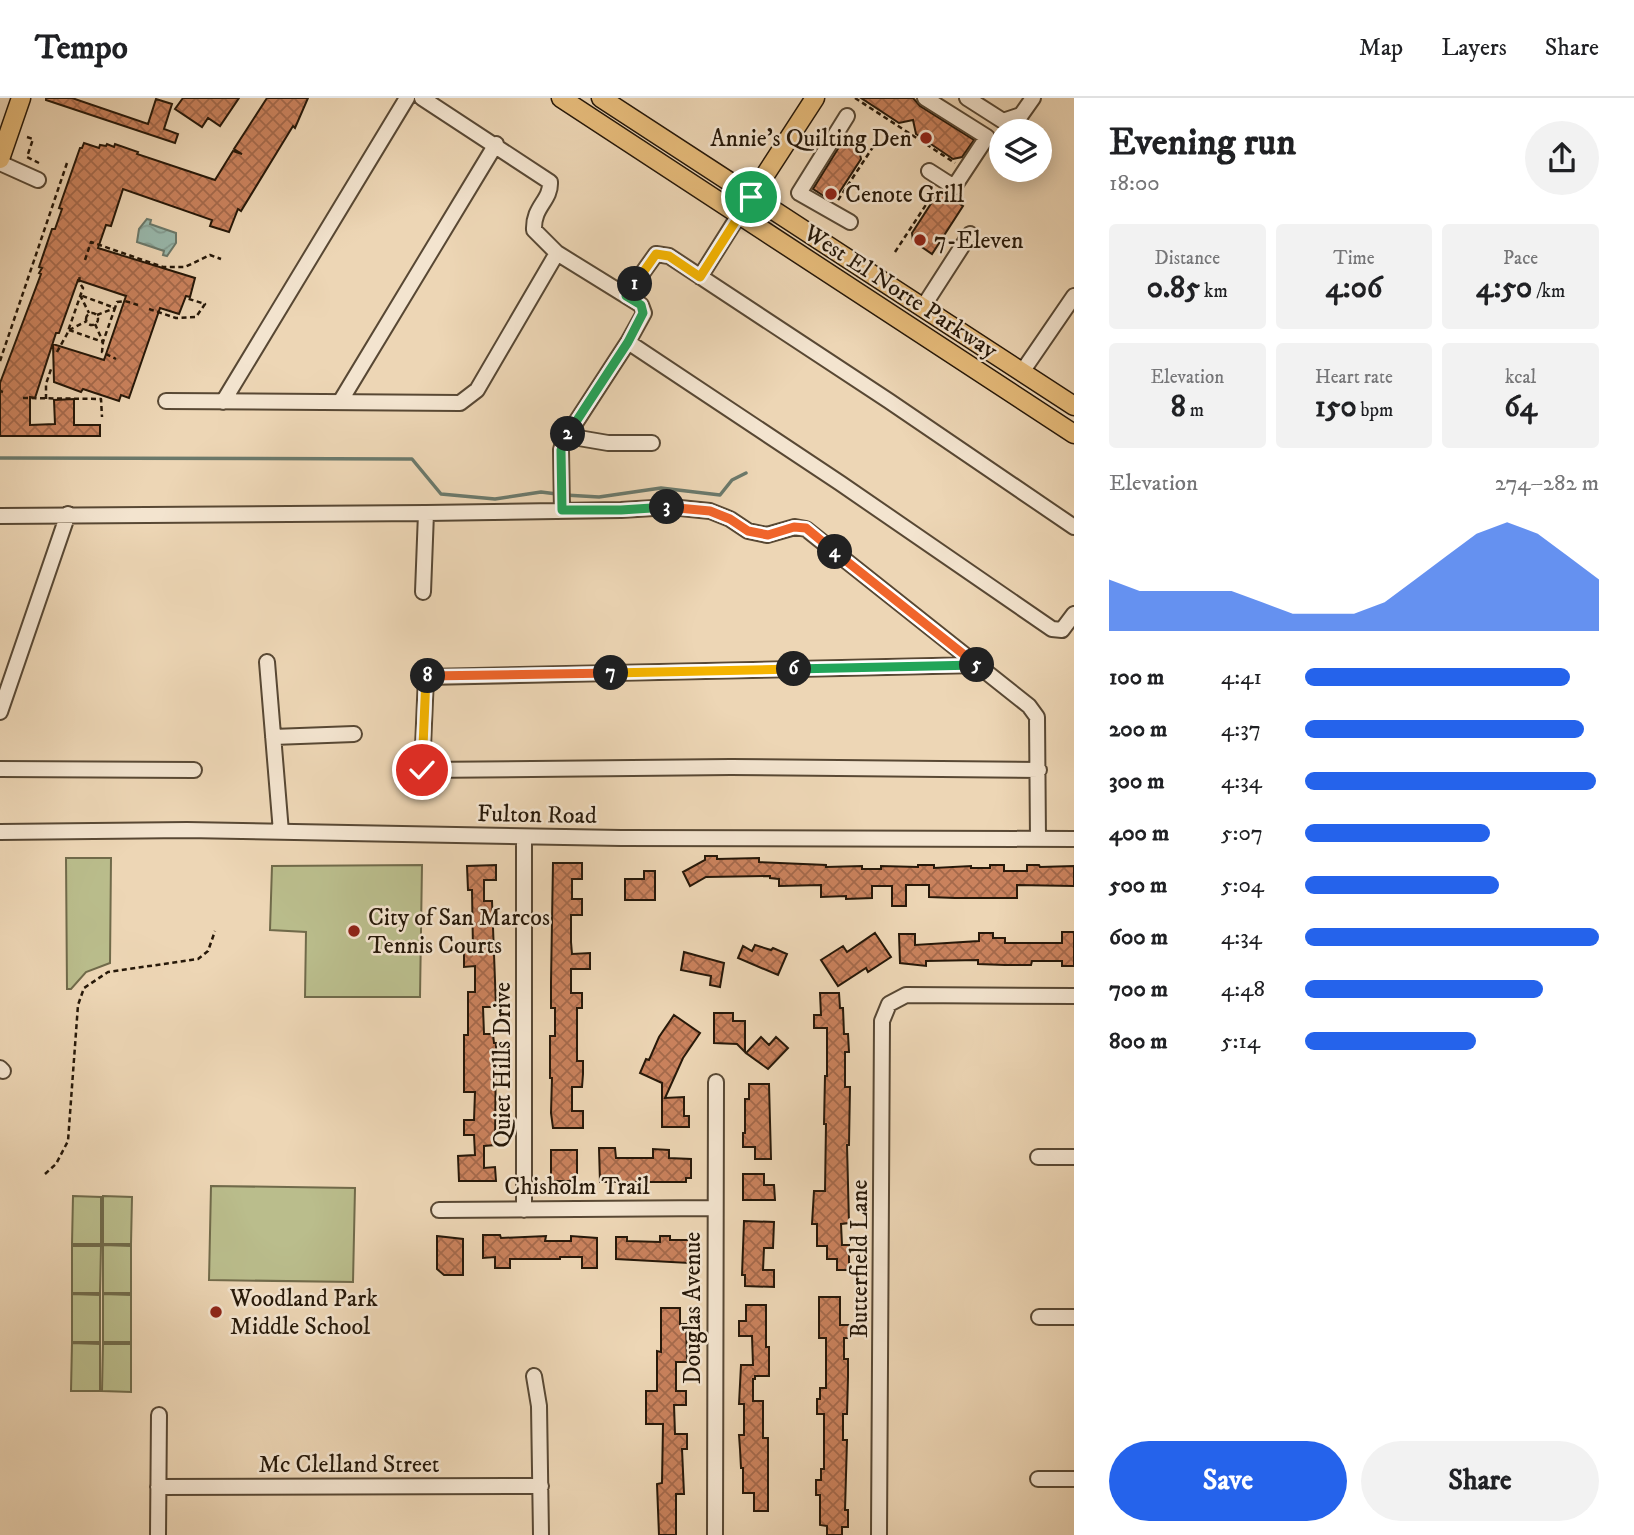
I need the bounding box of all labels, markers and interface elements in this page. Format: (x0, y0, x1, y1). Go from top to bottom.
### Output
text: Tempo (35, 28, 128, 69)
text: Map (1359, 33, 1403, 63)
text: Layers (1441, 33, 1507, 63)
text: Share (1545, 33, 1599, 63)
map controls (989, 119, 1052, 182)
button: layers (989, 119, 1052, 182)
text: Evening run (1109, 119, 1296, 167)
button: share (1525, 121, 1599, 195)
place label: Annie's Quilting Den (710, 124, 912, 154)
marker: Annie's Quilting Den (918, 130, 934, 146)
pin (721, 167, 781, 227)
text: 18:00 (1109, 169, 1160, 198)
icon: arrive (732, 178, 770, 216)
place label: Cenote Grill (845, 180, 965, 210)
marker: Cenote Grill (823, 186, 839, 202)
street label: West El Norte Parkway (797, 217, 1004, 366)
place label: 7-Eleven (934, 226, 1024, 256)
marker: 7-Eleven (912, 232, 928, 248)
text: Distance (1155, 247, 1220, 270)
text: Time (1333, 247, 1375, 270)
text: Pace (1503, 247, 1538, 270)
pin: 1 (618, 266, 652, 302)
text: 0.85 (1147, 270, 1200, 307)
text: 4:06 (1326, 270, 1382, 307)
text: 4:50 (1476, 270, 1532, 307)
text: 1 (631, 272, 638, 295)
text: km (1200, 280, 1228, 303)
text: /km (1532, 280, 1565, 303)
text: Elevation (1151, 366, 1224, 389)
text: Heart rate (1315, 366, 1393, 389)
text: kcal (1505, 366, 1536, 389)
text: 8 (1171, 389, 1186, 426)
text: 150 (1315, 389, 1357, 426)
text: 64 (1504, 389, 1537, 426)
text: m (1186, 399, 1204, 422)
text: bpm (1357, 399, 1393, 422)
pin: 2 (550, 416, 586, 452)
text: 2 (563, 422, 572, 445)
text: Elevation (1109, 469, 1198, 498)
text: 274–282 m (1495, 469, 1599, 498)
pin: 3 (650, 490, 684, 524)
text: 3 (663, 495, 670, 518)
pin: 4 (818, 534, 852, 570)
text: 4 (829, 540, 840, 563)
pin: 5 (960, 648, 995, 682)
pin: 6 (776, 652, 812, 686)
text: 5 (972, 653, 981, 676)
pin: 7 (594, 656, 628, 690)
text: 6 (789, 657, 798, 680)
pin: 8 (410, 658, 446, 694)
text: 7 (605, 661, 616, 684)
text: 100 m (1109, 663, 1164, 692)
text: 4:41 (1221, 663, 1262, 692)
text: 8 (423, 664, 432, 687)
text: 200 m (1109, 715, 1167, 744)
text: 4:37 (1221, 715, 1261, 744)
pin (392, 740, 452, 800)
icon: check (403, 751, 441, 789)
text: 300 m (1109, 767, 1165, 796)
text: 4:34 (1221, 767, 1262, 796)
street label: Fulton Road (477, 799, 597, 831)
text: 400 m (1109, 819, 1169, 848)
text: 5:07 (1221, 819, 1263, 848)
text: 500 m (1109, 871, 1167, 900)
text: 5:04 (1221, 871, 1264, 900)
place label: City of San Marcos Tennis Courts (368, 903, 550, 961)
marker: City of San Marcos Tennis Courts (346, 923, 362, 939)
text: 600 m (1109, 923, 1168, 952)
text: 4:34 (1221, 923, 1262, 952)
text: 700 m (1109, 975, 1168, 1004)
text: 4:48 (1221, 975, 1265, 1004)
street label: Quiet Hills Drive (488, 982, 518, 1148)
text: 800 m (1109, 1027, 1167, 1056)
text: 5:14 (1221, 1027, 1260, 1056)
street label: Chisholm Trail (504, 1172, 651, 1202)
street label: Butterfield Lane (845, 1180, 875, 1338)
street label: Douglas Avenue (678, 1232, 708, 1384)
place label: Woodland Park Middle School (229, 1284, 378, 1342)
marker: Woodland Park Middle School (208, 1304, 224, 1320)
button: Save (1109, 1441, 1347, 1521)
button: Share (1361, 1441, 1599, 1521)
street label: Mc Clelland Street (258, 1450, 440, 1480)

